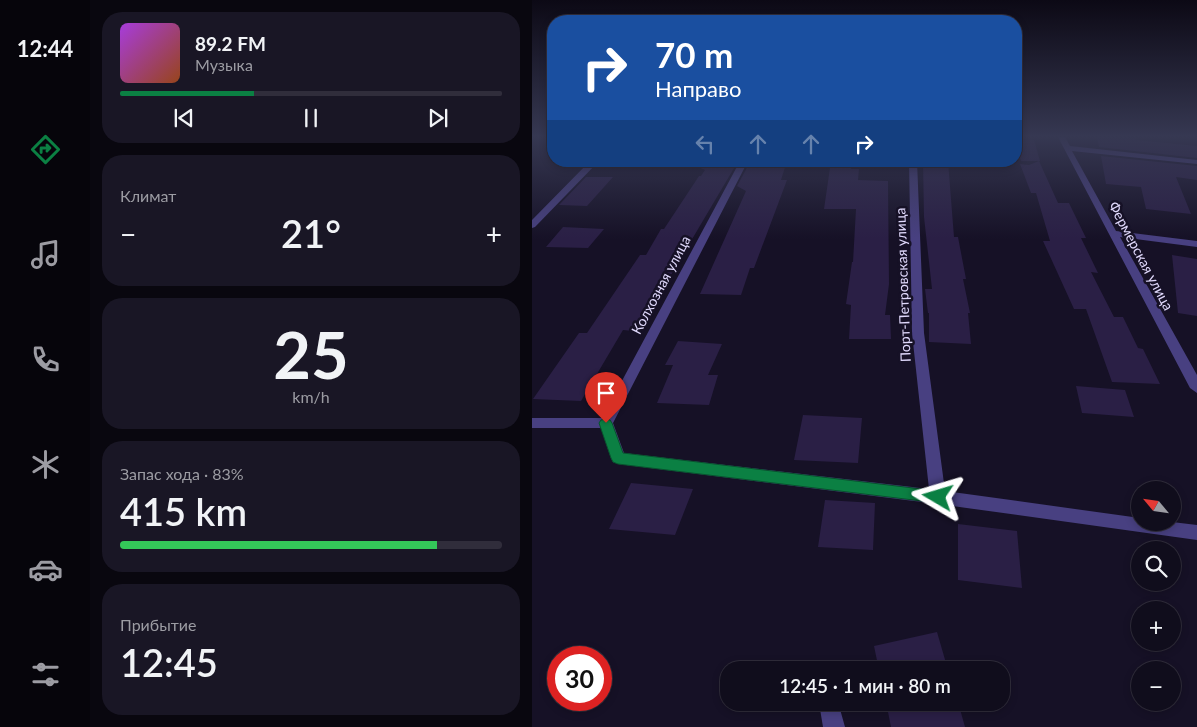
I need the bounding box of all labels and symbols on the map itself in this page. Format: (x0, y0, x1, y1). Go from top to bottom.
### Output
street label: Фермерская улица (1106, 198, 1177, 313)
street label: Порт-Петровская улица (891, 208, 914, 362)
street label: Колхозная улица (627, 233, 694, 337)
pin (585, 372, 627, 423)
position arrow (911, 470, 963, 522)
north arrow (1131, 481, 1181, 531)
speed limit sign: 30 (547, 646, 612, 711)

